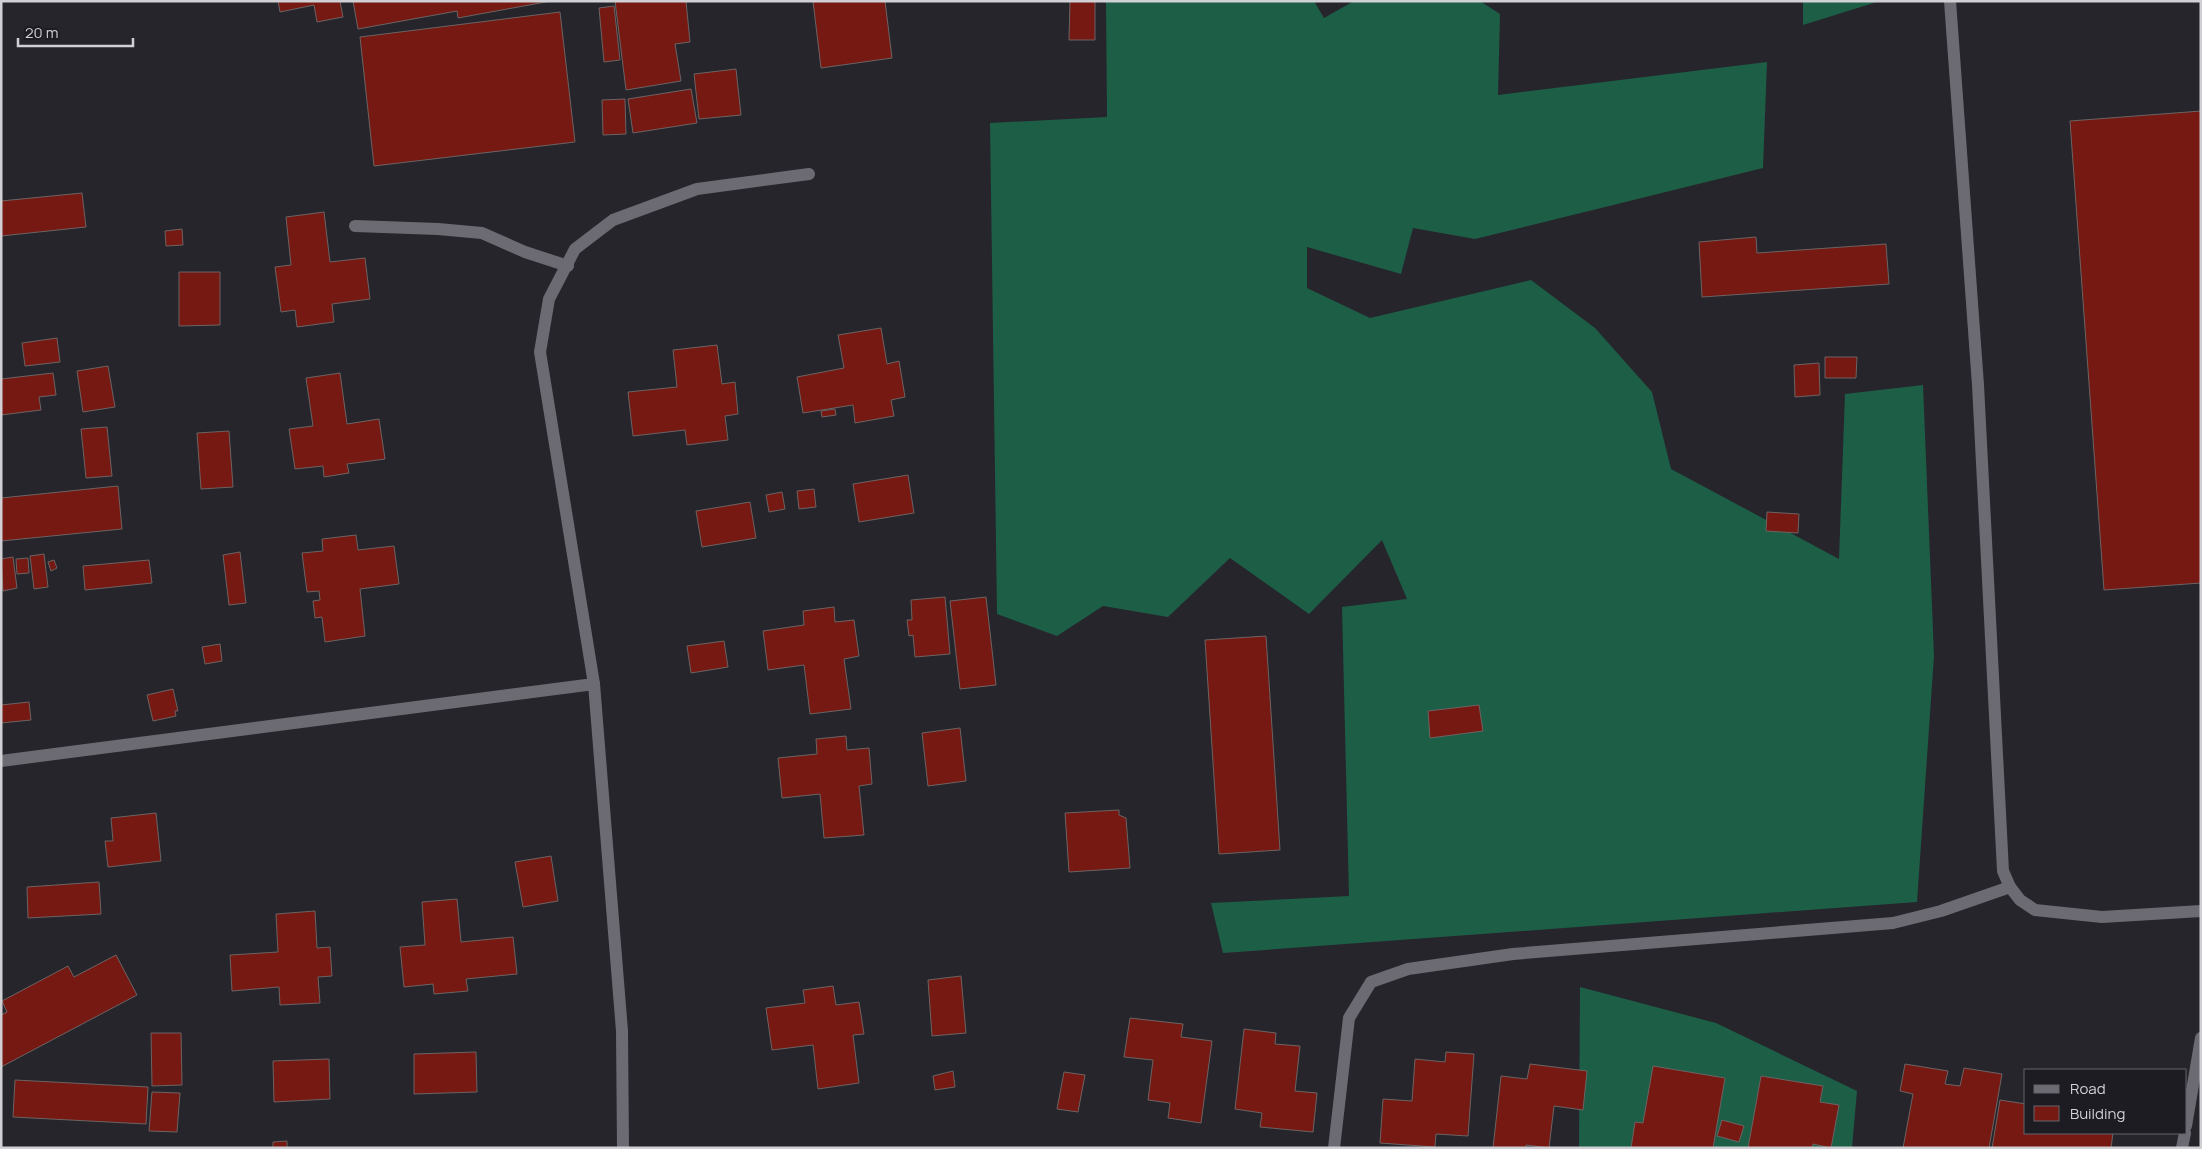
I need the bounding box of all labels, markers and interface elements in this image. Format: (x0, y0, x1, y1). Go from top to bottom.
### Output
scale bar (18, 15, 132, 47)
text: 20 m (25, 22, 58, 43)
legend (2024, 1069, 2187, 1134)
text: Road (2070, 1078, 2106, 1099)
text: Building (2070, 1103, 2125, 1124)

